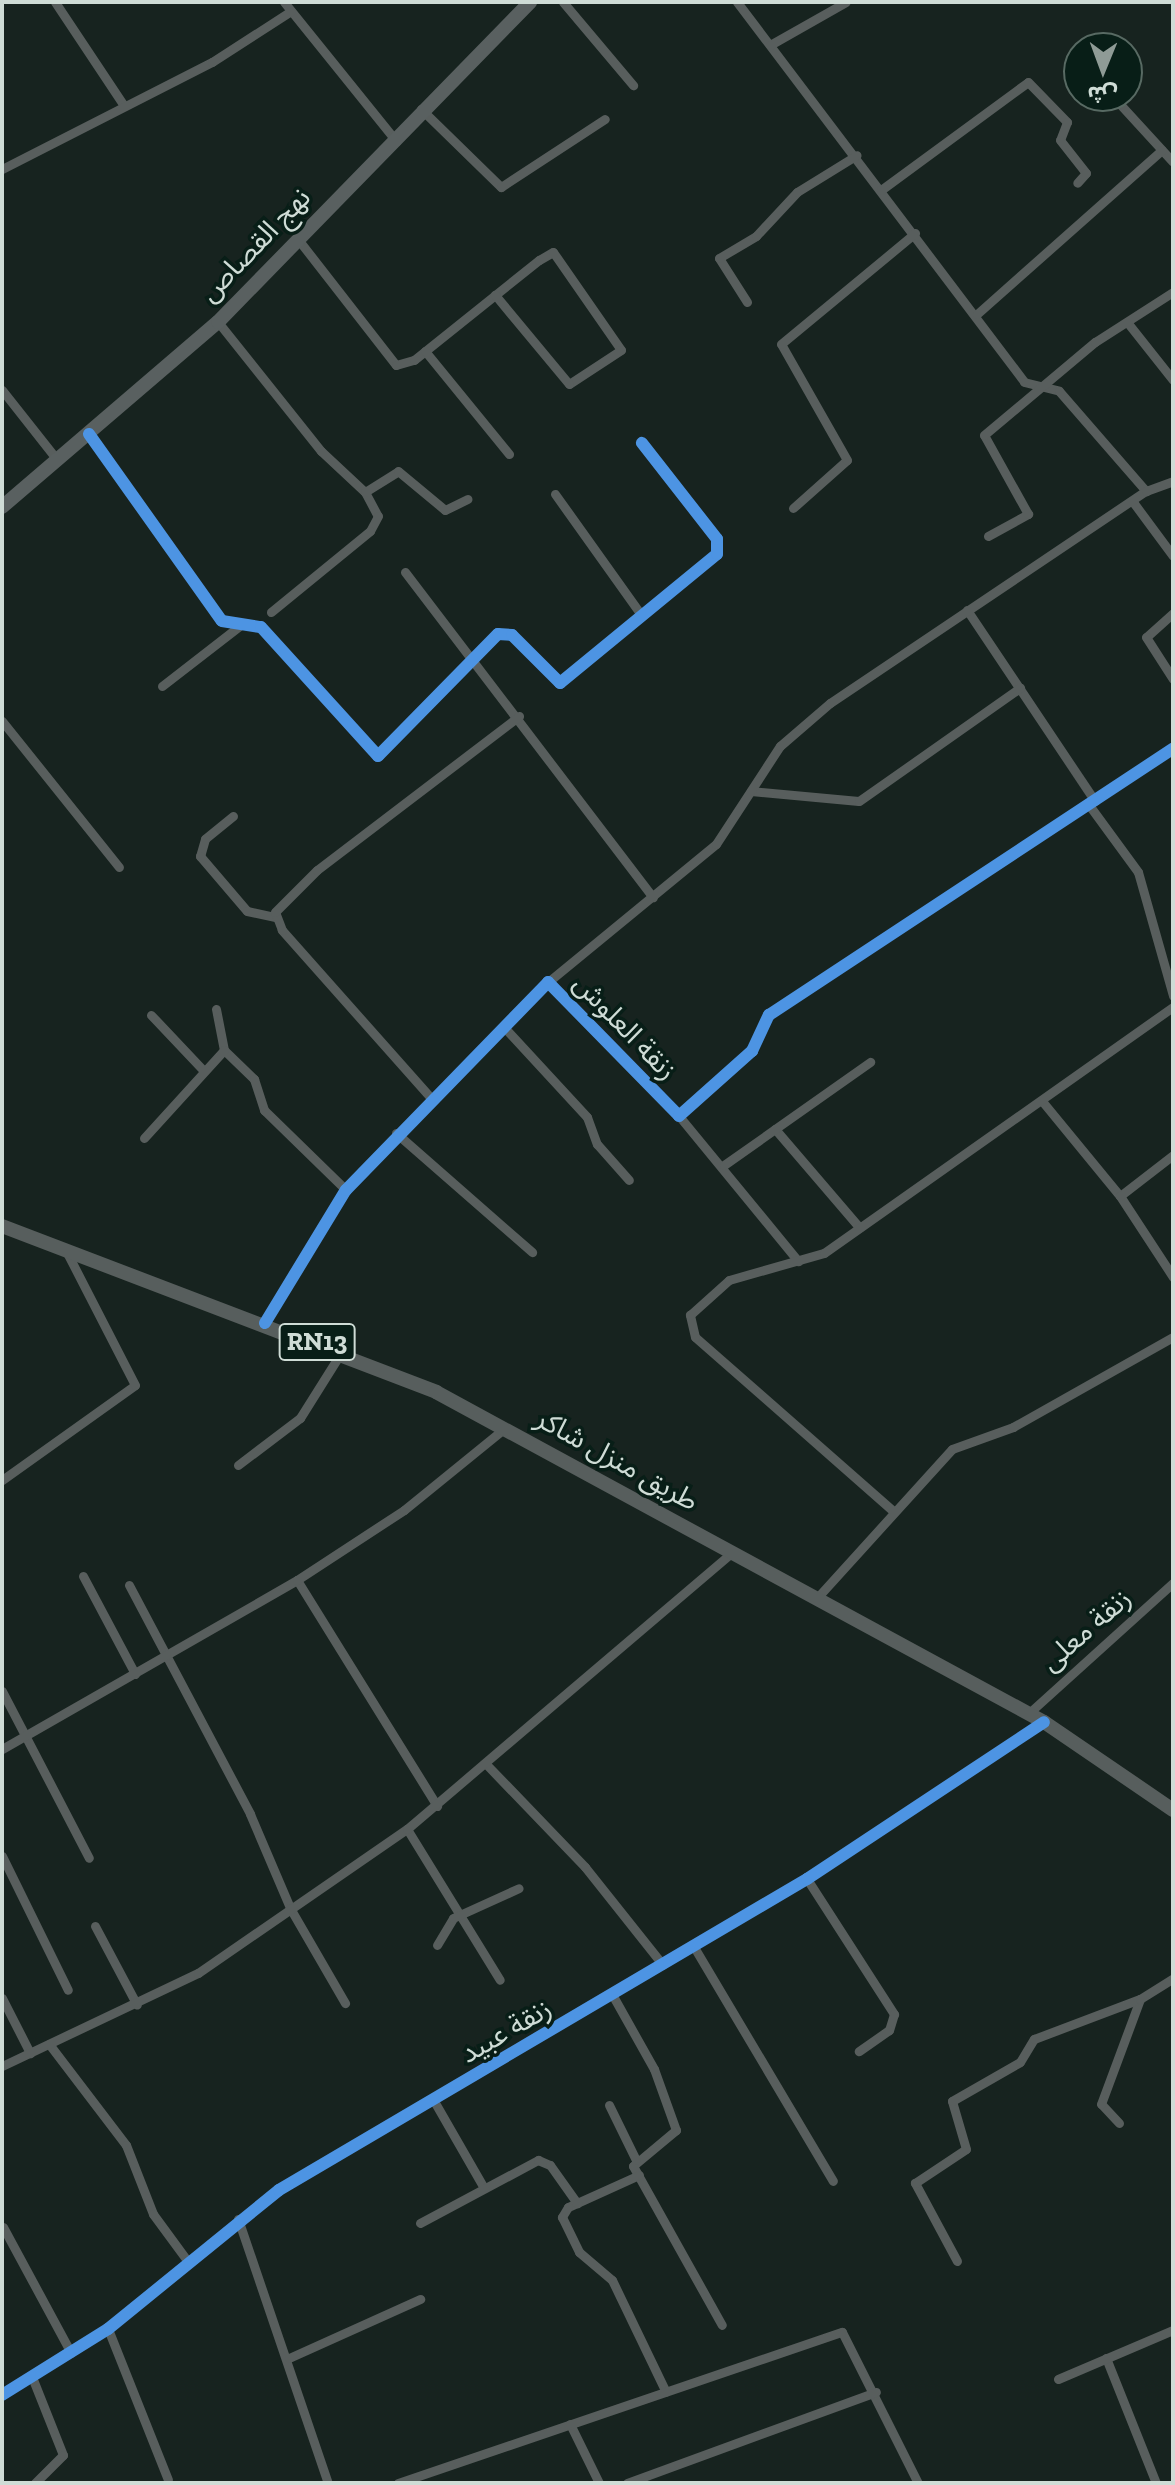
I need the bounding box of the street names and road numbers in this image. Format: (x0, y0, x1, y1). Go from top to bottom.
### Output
street label: نهج القصاص (192, 181, 318, 309)
street label: زنقة العلوش (566, 967, 684, 1087)
road number: RN13 (277, 1320, 357, 1364)
street label: طريق منزل شاكر (530, 1402, 704, 1518)
street label: زنقة معلى (1034, 1582, 1138, 1678)
street label: زنقة عبيد (454, 1991, 558, 2071)

